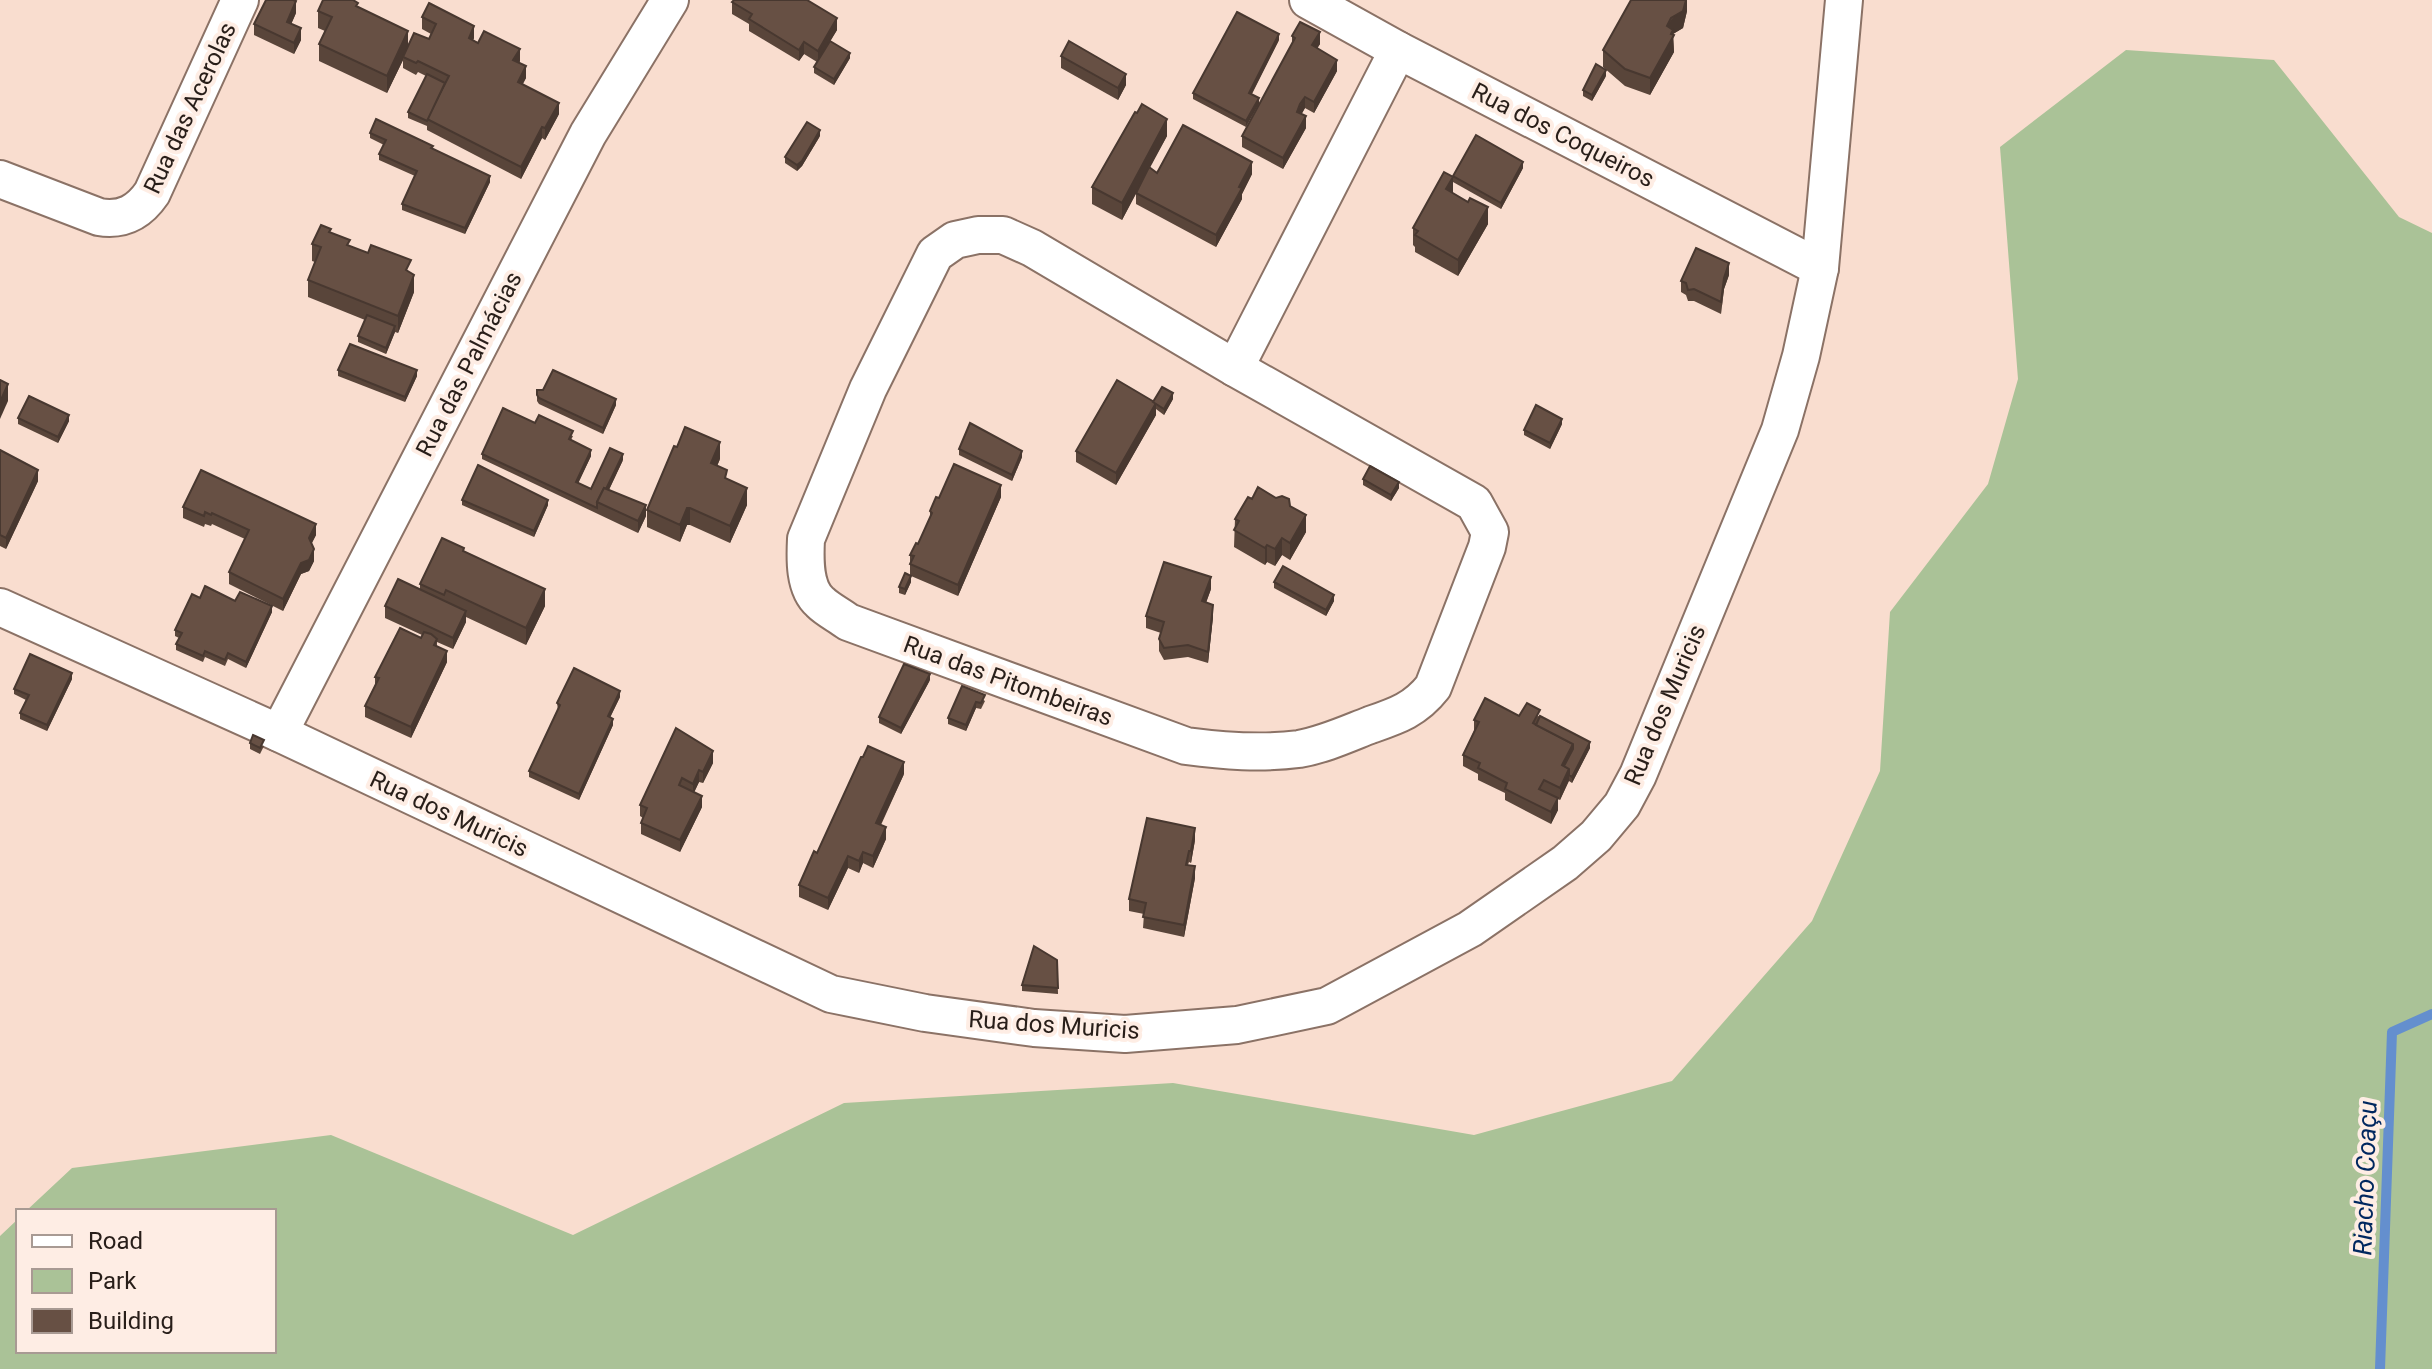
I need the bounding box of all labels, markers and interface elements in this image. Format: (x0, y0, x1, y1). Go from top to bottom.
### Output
street label: Rua das Acerolas (138, 18, 242, 198)
street label: Rua dos Coqueiros (1467, 77, 1659, 193)
street label: Rua das Palmácias (410, 267, 528, 461)
street label: Rua dos Muricis (1619, 621, 1711, 789)
street label: Rua das Pitombeiras (900, 630, 1116, 732)
street label: Rua dos Muricis (365, 765, 533, 863)
street label: Rua dos Muricis (967, 1005, 1141, 1045)
water label: Riacho Coaçu (2347, 1100, 2383, 1256)
legend (16, 1209, 276, 1353)
text: Road (88, 1227, 143, 1255)
text: Park (88, 1267, 137, 1295)
text: Building (88, 1307, 174, 1335)

